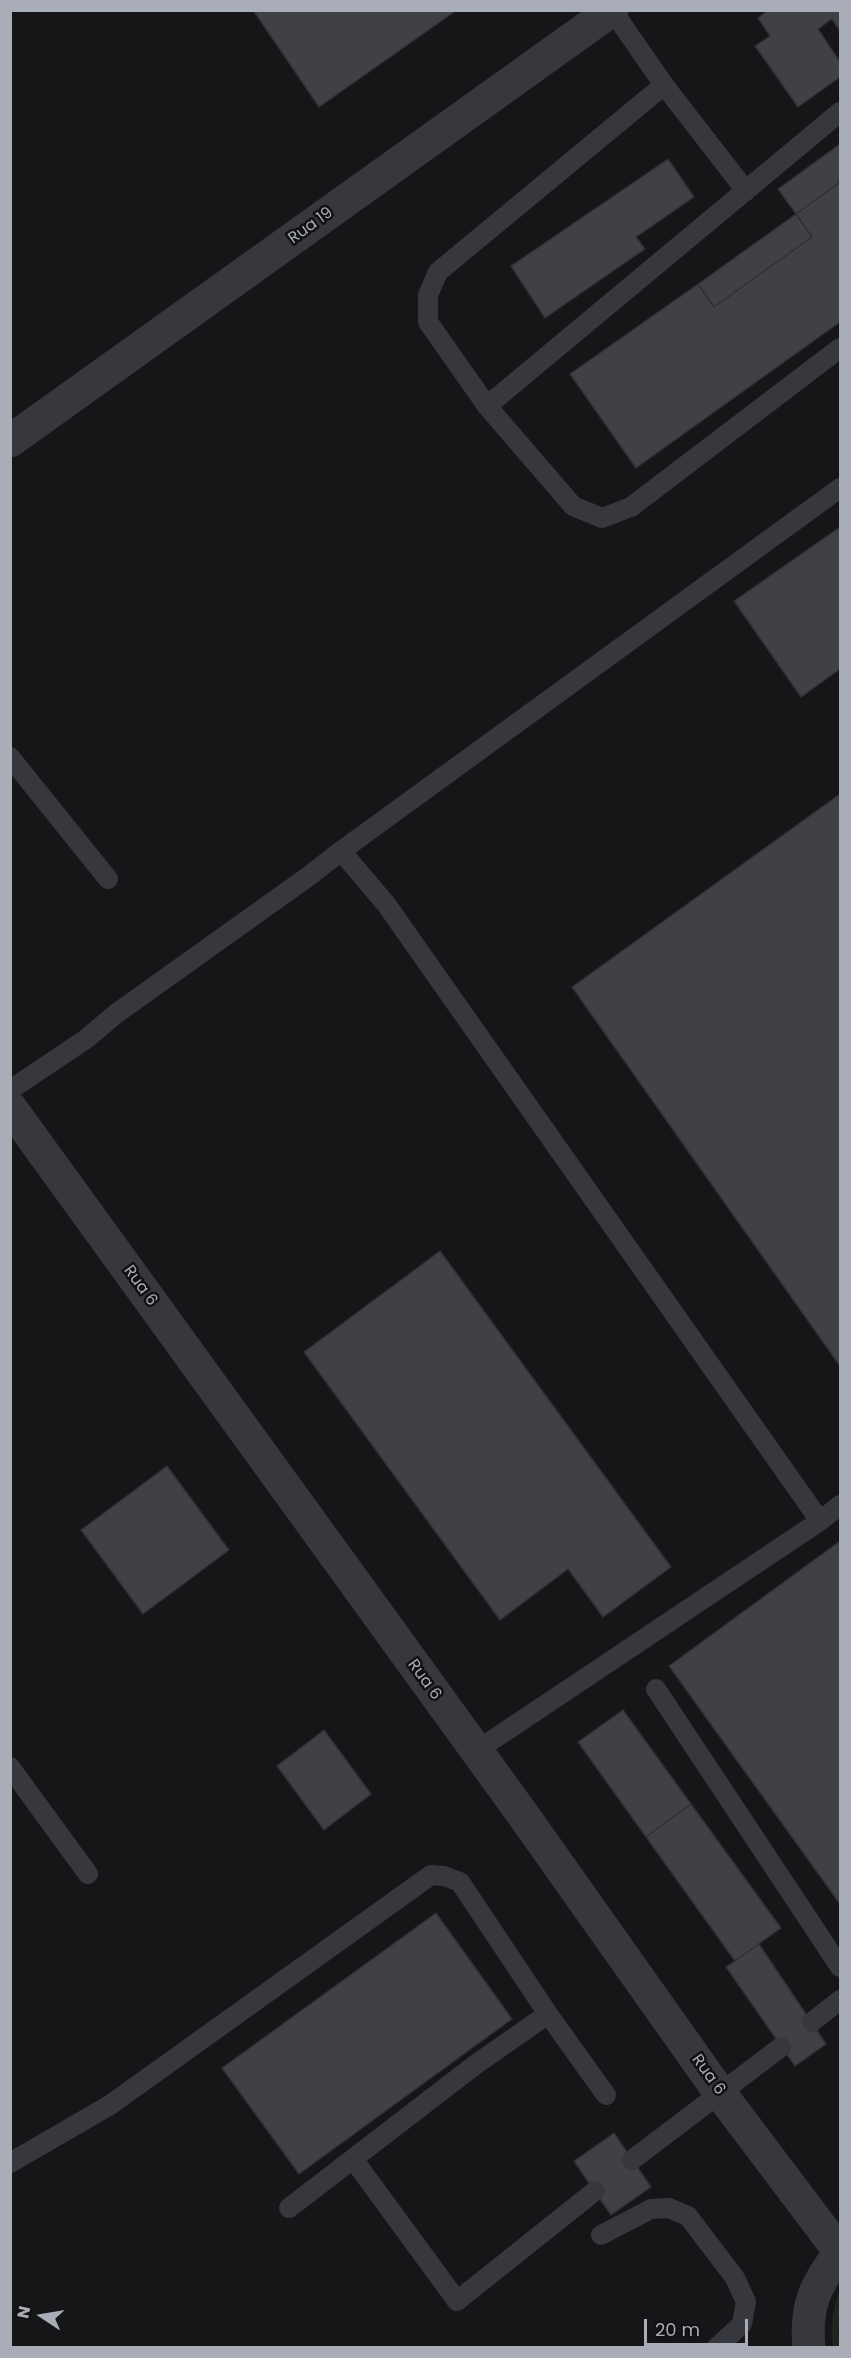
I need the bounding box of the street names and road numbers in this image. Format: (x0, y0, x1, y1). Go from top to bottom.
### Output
street label: Rua 19 (285, 203, 337, 249)
street label: Rua 6 (119, 1262, 161, 1310)
street label: Rua 6 (403, 1656, 445, 1704)
street label: Rua 6 (687, 2051, 729, 2099)

